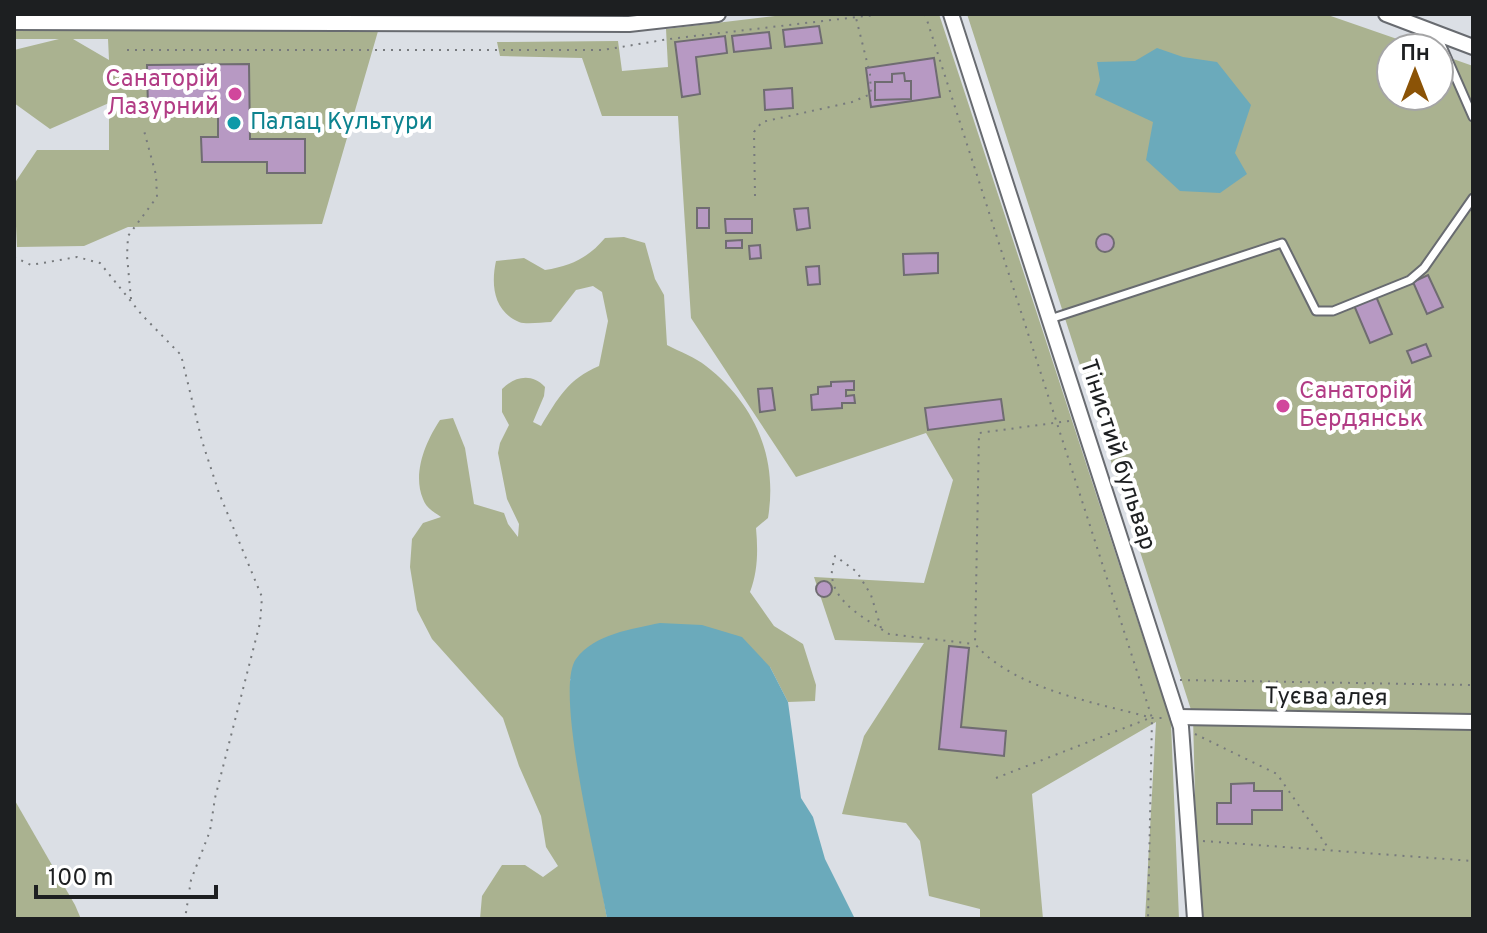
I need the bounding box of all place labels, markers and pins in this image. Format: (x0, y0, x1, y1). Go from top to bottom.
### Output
place label: Санаторій Лазурний (105, 65, 219, 123)
marker: Санаторій Лазурний (226, 85, 244, 103)
place label: Палац Культури (250, 108, 433, 138)
marker: Палац Культури (225, 114, 243, 132)
place label: Санаторій Бердянськ (1299, 377, 1423, 435)
marker: Санаторій Бердянськ (1274, 397, 1292, 415)

